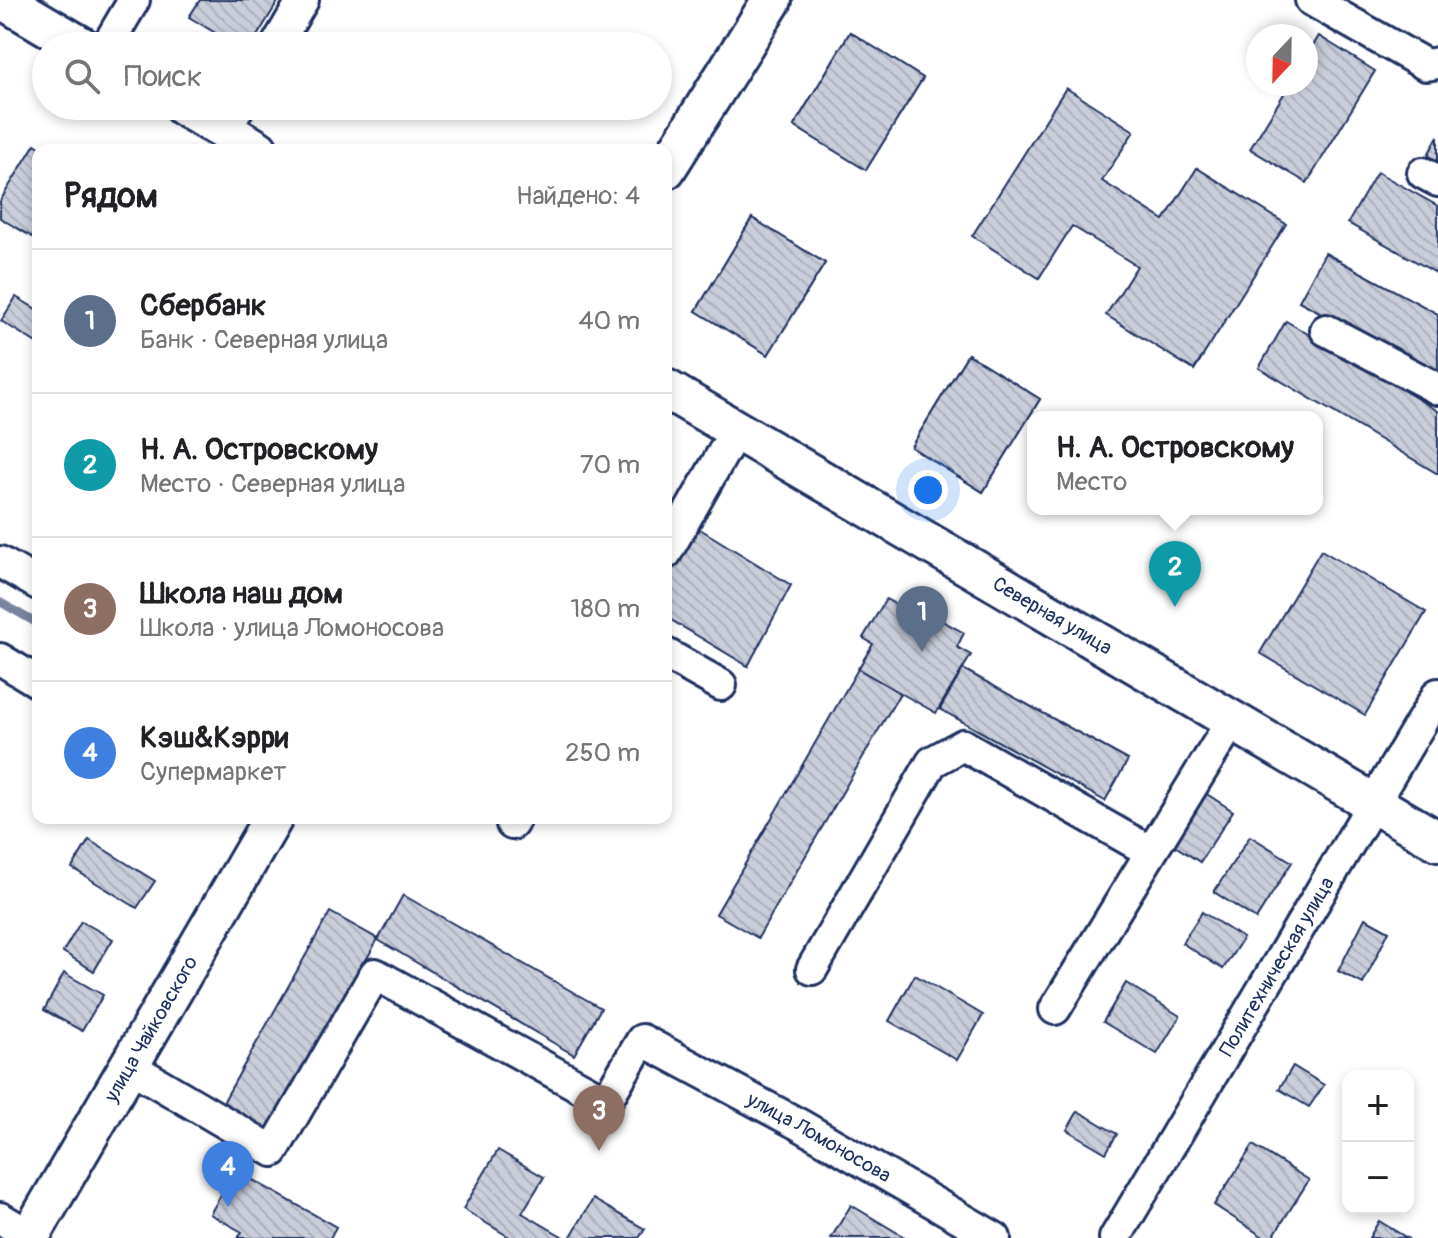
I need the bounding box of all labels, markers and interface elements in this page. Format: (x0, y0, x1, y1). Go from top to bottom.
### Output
north arrow (1246, 24, 1318, 96)
search box (32, 32, 672, 120)
icon: search (60, 54, 104, 98)
text: Поиск (124, 58, 202, 95)
text: Рядом (64, 175, 158, 218)
text: Найдено: 4 (516, 180, 640, 212)
text: Сбербанк (140, 287, 266, 324)
text: 1 (85, 305, 95, 337)
text: 40 m (578, 305, 640, 337)
text: Банк · Северная улица (140, 324, 388, 356)
popup (1027, 411, 1323, 515)
text: Н. А. Островскому (1056, 429, 1294, 466)
text: Н. А. Островскому (140, 431, 378, 468)
text: 2 (83, 449, 97, 481)
text: 70 m (580, 449, 640, 481)
text: Место (1056, 466, 1127, 498)
text: Место · Северная улица (140, 468, 405, 500)
your location (908, 470, 948, 510)
pin: 2 (1149, 541, 1201, 607)
street label: Северная улица (988, 571, 1117, 660)
text: Школа наш дом (140, 575, 343, 612)
pin: 1 (896, 586, 948, 652)
text: 3 (83, 593, 97, 625)
text: 180 m (570, 593, 640, 625)
text: Школа · улица Ломоносова (140, 612, 444, 644)
text: Кэш&Кэрри (140, 719, 288, 756)
text: 4 (82, 737, 98, 769)
text: 250 m (565, 737, 640, 769)
text: Супермаркет (140, 756, 286, 788)
street label: Политехническая улица (1214, 872, 1340, 1061)
street label: улица Чайковского (98, 951, 203, 1107)
map controls (1342, 1070, 1414, 1214)
button: + (1342, 1070, 1414, 1142)
pin: 3 (573, 1085, 625, 1151)
street label: улица Ломоносова (742, 1086, 896, 1188)
pin: 4 (202, 1141, 254, 1207)
button: − (1342, 1142, 1414, 1214)

